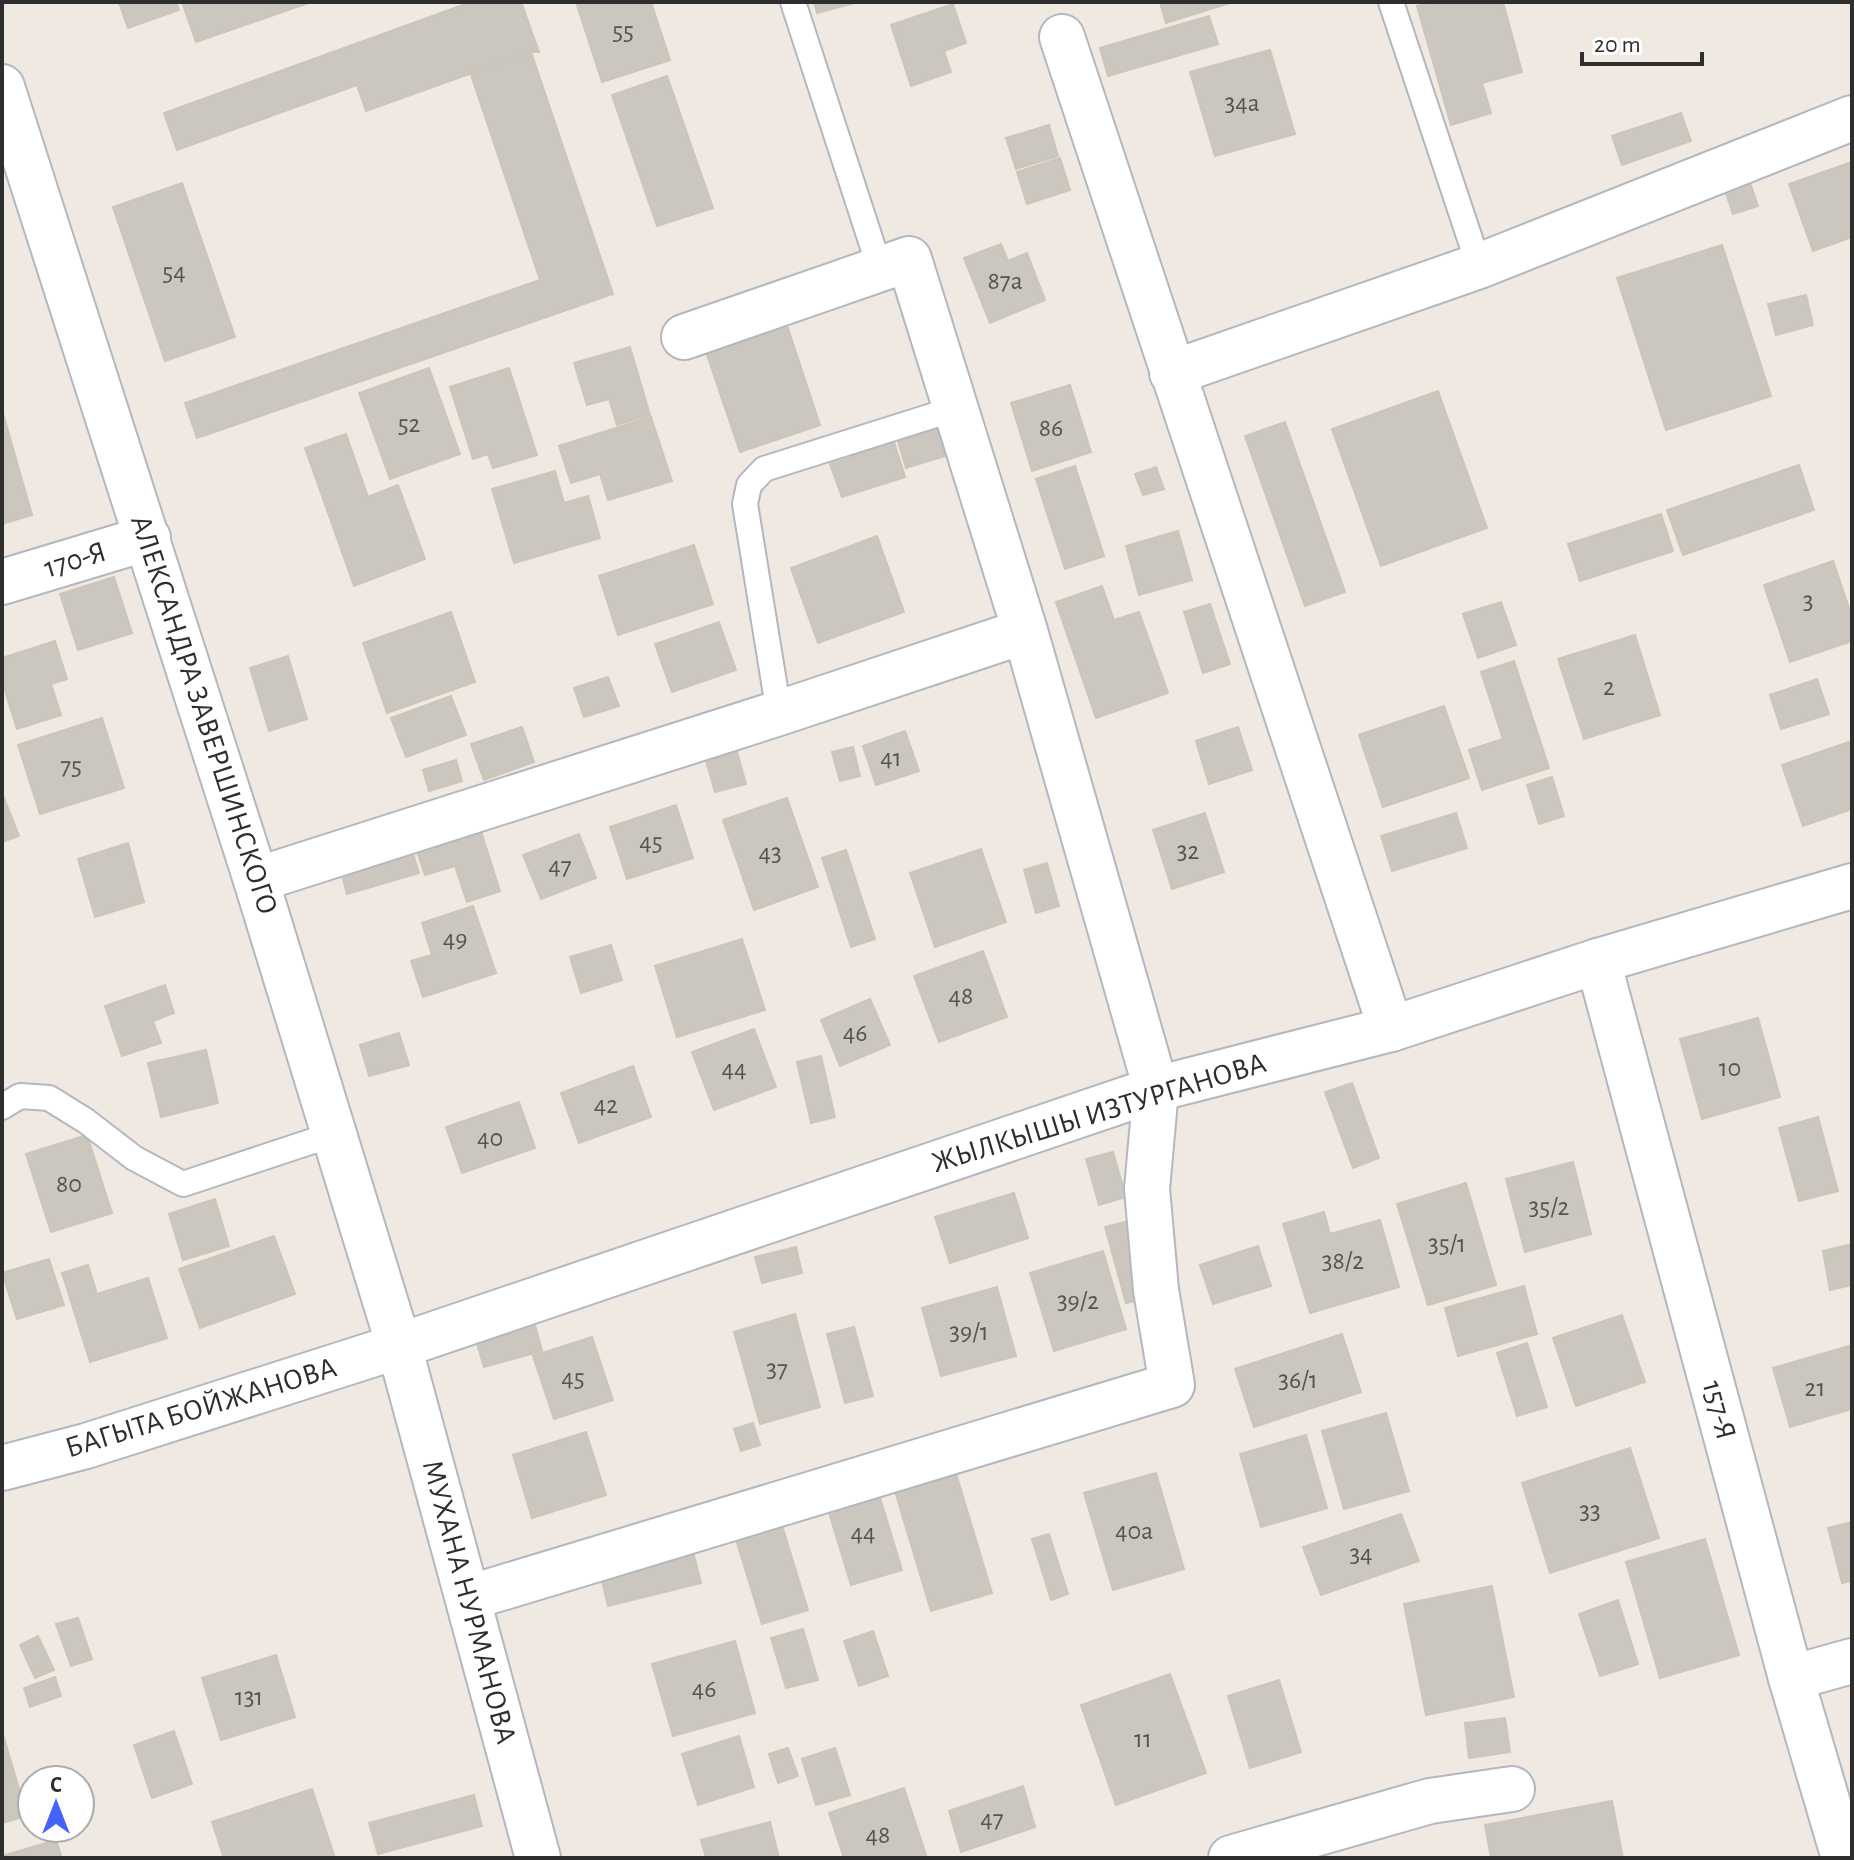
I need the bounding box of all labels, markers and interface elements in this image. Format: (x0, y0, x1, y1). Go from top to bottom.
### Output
scale bar (1582, 16, 1702, 66)
house number: 55 (612, 18, 634, 44)
text: 20 m (1594, 33, 1641, 57)
house number: 34а (1224, 90, 1260, 116)
house number: 54 (162, 259, 186, 285)
house number: 87а (987, 268, 1023, 294)
house number: 52 (398, 411, 421, 437)
house number: 86 (1039, 415, 1063, 441)
street label: АЛЕКСАНДРА ЗАВЕРШИНСКОГО (125, 512, 283, 918)
street label: 170-Я (40, 536, 110, 584)
house number: 3 (1803, 588, 1813, 614)
house number: 2 (1603, 674, 1615, 700)
house number: 41 (880, 745, 902, 771)
house number: 75 (60, 753, 82, 779)
house number: 45 (639, 829, 663, 855)
house number: 32 (1177, 838, 1199, 864)
house number: 43 (758, 840, 782, 866)
house number: 47 (548, 853, 572, 879)
house number: 49 (443, 926, 467, 952)
house number: 48 (949, 983, 973, 1009)
house number: 46 (843, 1020, 867, 1046)
street label: ЖЫЛКЫШЫ ИЗТУРГАНОВА (928, 1048, 1270, 1178)
house number: 10 (1719, 1055, 1741, 1081)
house number: 44 (721, 1056, 747, 1082)
house number: 42 (594, 1092, 618, 1118)
house number: 40 (477, 1125, 503, 1151)
house number: 80 (56, 1171, 82, 1197)
house number: 35/2 (1529, 1194, 1570, 1220)
house number: 35/1 (1428, 1231, 1466, 1257)
house number: 38/2 (1322, 1248, 1364, 1274)
house number: 39/2 (1057, 1288, 1099, 1314)
house number: 39/1 (949, 1319, 989, 1345)
street label: БАГЫТА БОЙЖАНОВА (61, 1351, 340, 1464)
house number: 37 (766, 1356, 788, 1382)
house number: 45 (561, 1365, 585, 1391)
house number: 36/1 (1278, 1367, 1318, 1393)
house number: 21 (1805, 1375, 1825, 1401)
street label: 157-Я (1697, 1377, 1741, 1443)
street label: МУХАНА НУРМАНОВА (417, 1457, 521, 1747)
house number: 33 (1579, 1498, 1601, 1524)
house number: 40а (1115, 1518, 1153, 1544)
house number: 44 (850, 1520, 876, 1546)
house number: 34 (1349, 1541, 1373, 1567)
house number: 46 (692, 1676, 716, 1702)
house number: 131 (235, 1684, 263, 1710)
house number: 11 (1134, 1726, 1152, 1752)
north arrow (16, 1764, 96, 1844)
text: С (50, 1774, 62, 1796)
house number: 47 (980, 1806, 1004, 1832)
house number: 48 (866, 1822, 890, 1848)

